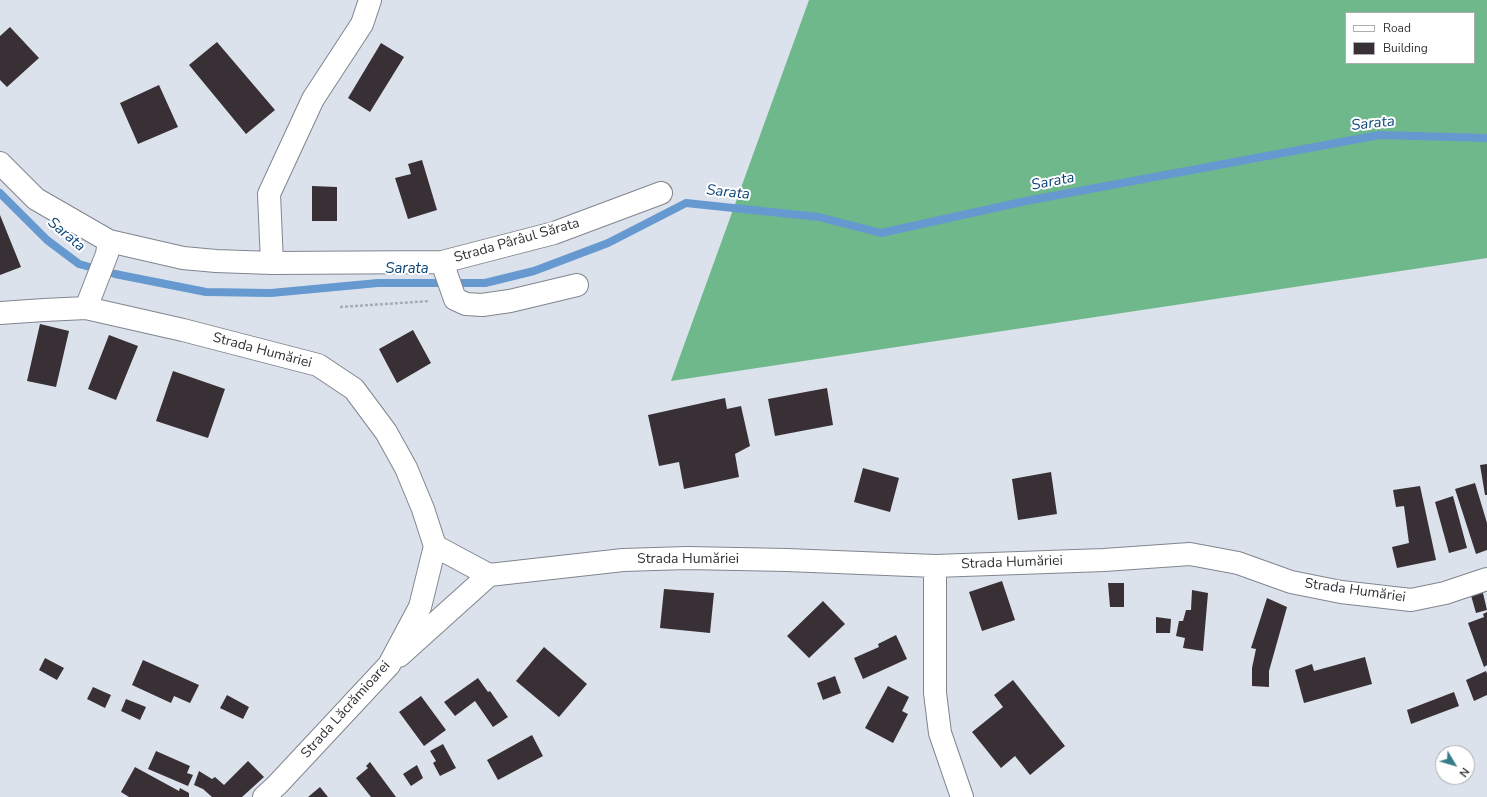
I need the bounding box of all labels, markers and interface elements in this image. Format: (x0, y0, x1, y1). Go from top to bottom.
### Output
legend (1345, 12, 1475, 64)
text: Road (1383, 20, 1411, 36)
text: Building (1383, 40, 1428, 56)
water label: Sarata (1350, 113, 1396, 135)
water label: Sarata (1030, 169, 1076, 195)
water label: Sarata (705, 182, 751, 204)
water label: Sarata (44, 214, 88, 256)
street label: Strada Pârâul Sărata (452, 215, 582, 267)
water label: Sarata (385, 260, 429, 278)
street label: Strada Humăriei (211, 330, 313, 372)
street label: Strada Humăriei (637, 552, 739, 568)
street label: Strada Humăriei (961, 553, 1063, 573)
street label: Strada Humăriei (1303, 576, 1407, 606)
street label: Strada Lăcrămioarei (298, 658, 394, 762)
north arrow (1435, 745, 1475, 785)
text: N (1456, 764, 1473, 780)

